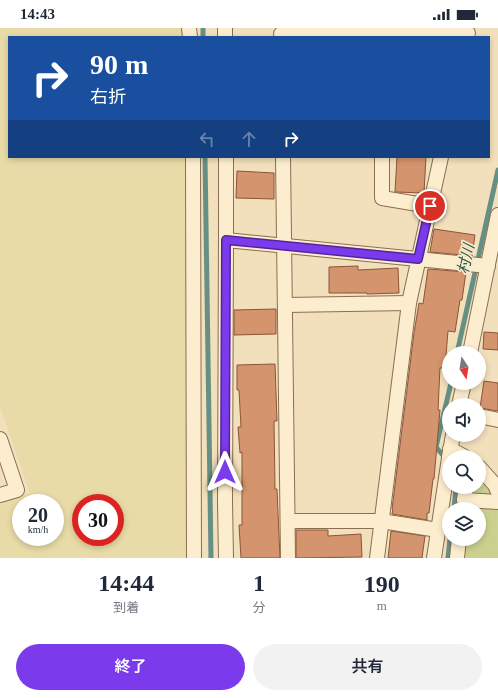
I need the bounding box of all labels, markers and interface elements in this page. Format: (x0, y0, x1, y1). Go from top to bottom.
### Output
text: 14:43 (20, 6, 55, 22)
text: 90 m (90, 49, 148, 80)
icon: right (24, 52, 76, 104)
text: 右折 (90, 87, 126, 107)
icon: left (196, 128, 218, 150)
icon: ahead (238, 128, 260, 150)
icon: right (280, 128, 302, 150)
pin (413, 189, 447, 223)
icon: arrive (419, 195, 441, 217)
water label: 村川 (455, 241, 478, 275)
north arrow (442, 346, 486, 390)
map controls (442, 346, 486, 546)
button: sound (442, 398, 486, 442)
button: search (442, 450, 486, 494)
position arrow (204, 451, 246, 493)
speed limit sign: 30 (72, 494, 124, 546)
button: layers (442, 502, 486, 546)
text: 20 (28, 504, 48, 526)
text: km/h (28, 524, 48, 535)
text: 14:44 (98, 570, 154, 596)
text: 1 (253, 570, 265, 596)
text: 190 (364, 571, 400, 597)
text: m (377, 598, 387, 613)
text: 到着 (113, 600, 139, 615)
text: 分 (252, 600, 265, 615)
button: 終了 (16, 644, 245, 690)
button: 共有 (253, 644, 482, 690)

